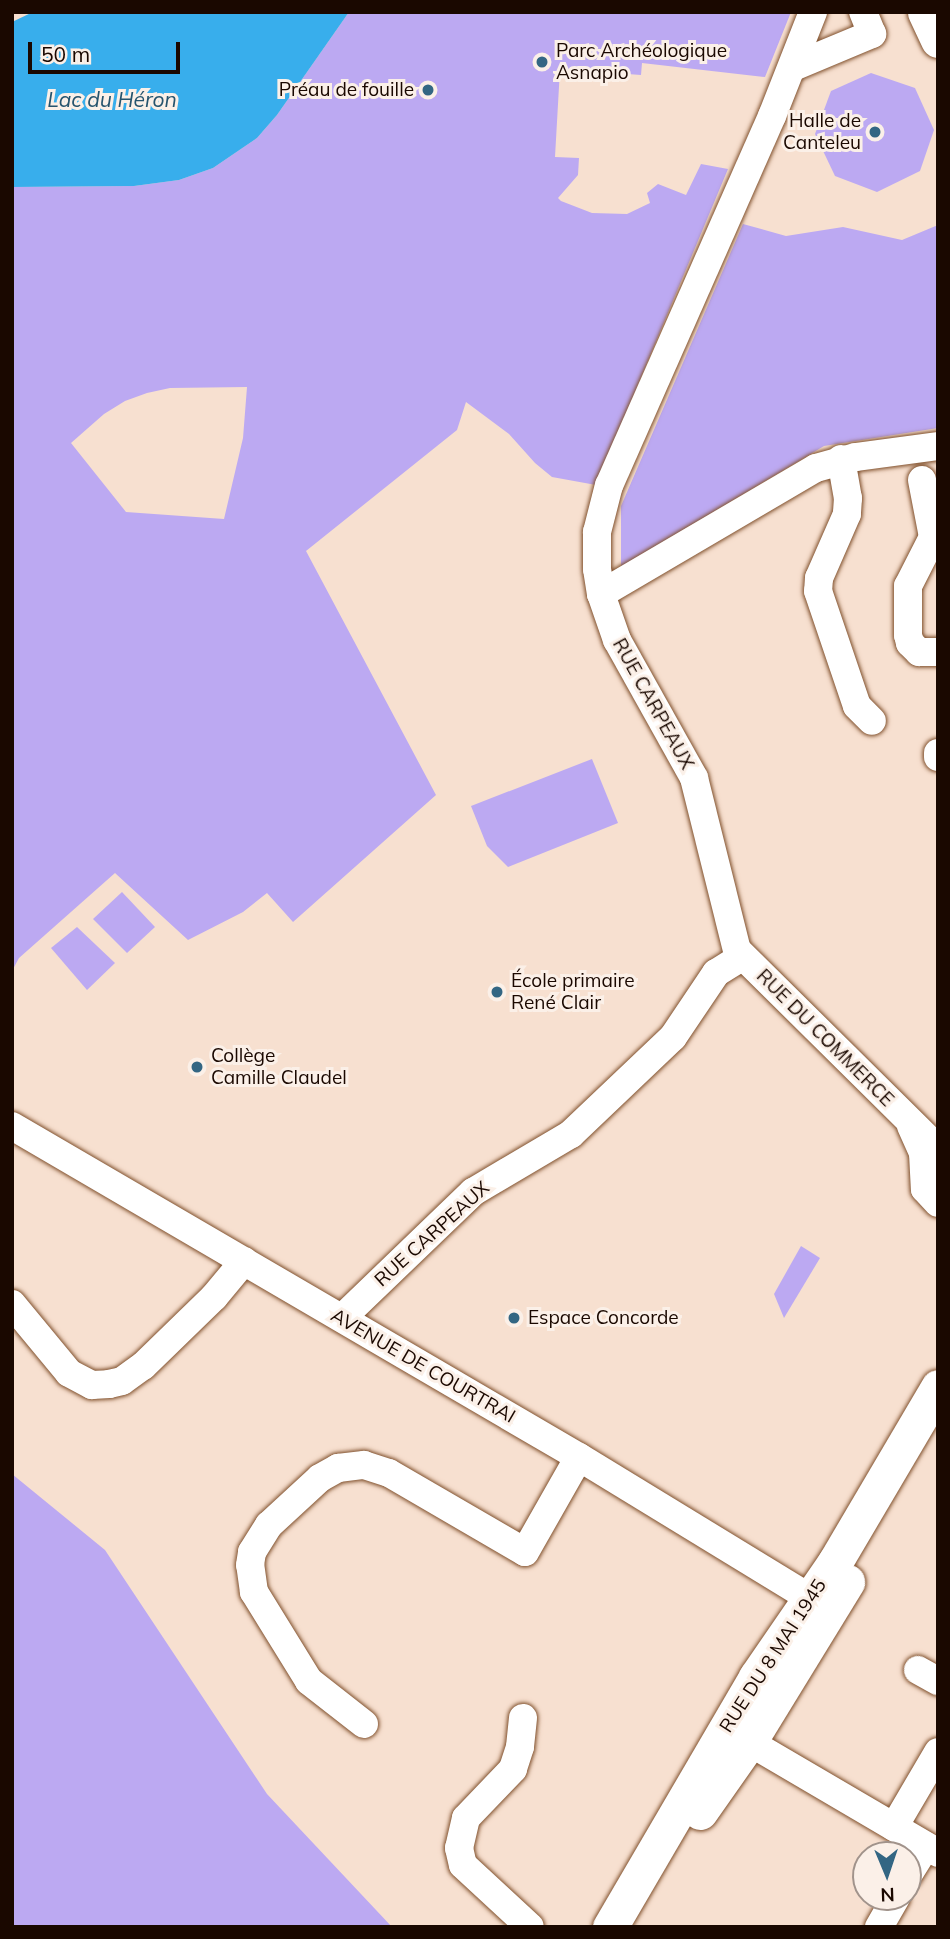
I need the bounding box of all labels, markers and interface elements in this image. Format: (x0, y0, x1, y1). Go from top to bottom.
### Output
scale bar (32, 28, 184, 72)
place label: Parc Archéologique Asnapio (556, 40, 727, 84)
text: 50 m (41, 41, 90, 67)
marker: Parc Archéologique Asnapio (534, 54, 550, 70)
place label: Préau de fouille (279, 79, 414, 101)
marker: Préau de fouille (420, 82, 436, 98)
water label: Lac du Héron (47, 86, 177, 112)
place label: Halle de Canteleu (783, 110, 861, 154)
marker: Halle de Canteleu (867, 124, 883, 140)
street label: RUE CARPEAUX (608, 635, 698, 773)
street label: RUE DU COMMERCE (752, 965, 898, 1111)
place label: École primaire René Clair (511, 970, 635, 1014)
marker: École primaire René Clair (489, 984, 505, 1000)
place label: Collège Camille Claudel (211, 1045, 347, 1089)
marker: Collège Camille Claudel (189, 1059, 205, 1075)
street label: RUE CARPEAUX (370, 1177, 494, 1291)
street label: AVENUE DE COURTRAI (327, 1304, 519, 1428)
place label: Espace Concorde (528, 1307, 679, 1329)
marker: Espace Concorde (506, 1310, 522, 1326)
street label: RUE DU 8 MAI 1945 (715, 1575, 831, 1737)
north arrow (852, 1841, 922, 1911)
text: N (880, 1883, 895, 1907)

